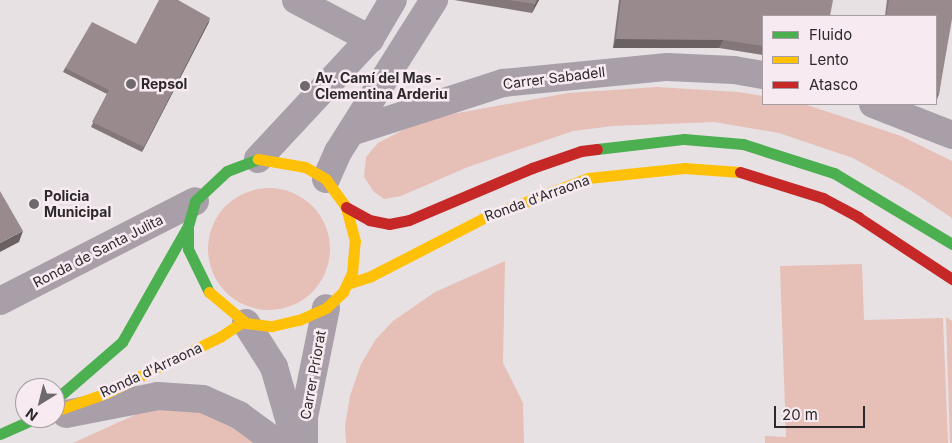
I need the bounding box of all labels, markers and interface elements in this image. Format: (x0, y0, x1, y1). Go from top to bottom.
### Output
legend (762, 15, 937, 105)
text: Fluido (809, 25, 852, 44)
text: Lento (809, 50, 849, 69)
street label: Carrer Sabadell (502, 63, 606, 93)
place label: Av. Camí del Mas - Clementina Arderiu (315, 70, 448, 102)
text: Atasco (809, 75, 858, 94)
place label: Repsol (141, 76, 187, 92)
marker: Repsol (125, 78, 137, 90)
marker: Av. Camí del Mas - Clementina Arderiu (299, 80, 311, 92)
street label: Ronda d'Arraona (482, 171, 592, 225)
place label: Policia Municipal (44, 188, 111, 220)
marker: Policia Municipal (28, 198, 40, 210)
street label: Ronda de Santa Julita (30, 211, 166, 291)
street label: Carrer Priorat (297, 329, 329, 421)
street label: Ronda d'Arraona (97, 339, 205, 401)
north arrow (15, 378, 65, 428)
scale bar (777, 396, 868, 428)
text: N (22, 405, 41, 425)
text: 20 m (782, 405, 818, 424)

